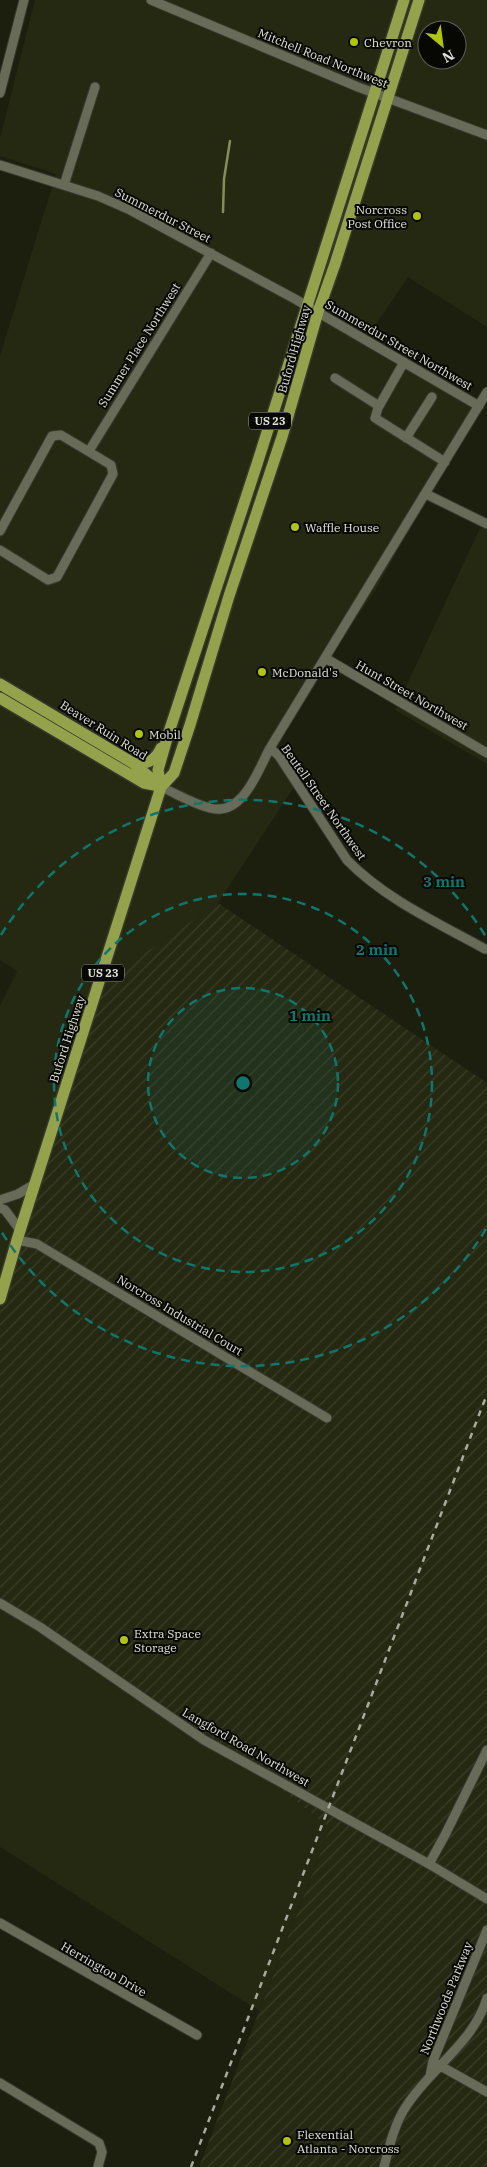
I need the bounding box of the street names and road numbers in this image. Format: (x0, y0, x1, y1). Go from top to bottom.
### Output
street label: Mitchell Road Northwest (256, 25, 390, 91)
street label: Summerdur Street (113, 184, 213, 246)
street label: Summer Place Northwest (95, 280, 183, 410)
street label: Summerdur Street Northwest (323, 297, 475, 393)
street label: Buford Highway (274, 303, 314, 395)
road number: US 23 (249, 412, 291, 430)
street label: Hunt Street Northwest (353, 657, 471, 733)
street label: Beaver Ruin Road (58, 697, 150, 763)
street label: Beutell Street Northwest (278, 741, 370, 863)
road number: US 23 (82, 964, 124, 981)
street label: Buford Highway (46, 993, 88, 1084)
street label: Norcross Industrial Court (114, 1271, 246, 1359)
street label: Langford Road Northwest (180, 1704, 312, 1790)
street label: Herrington Drive (59, 1938, 149, 2000)
street label: Northwoods Parkway (417, 1939, 476, 2057)

